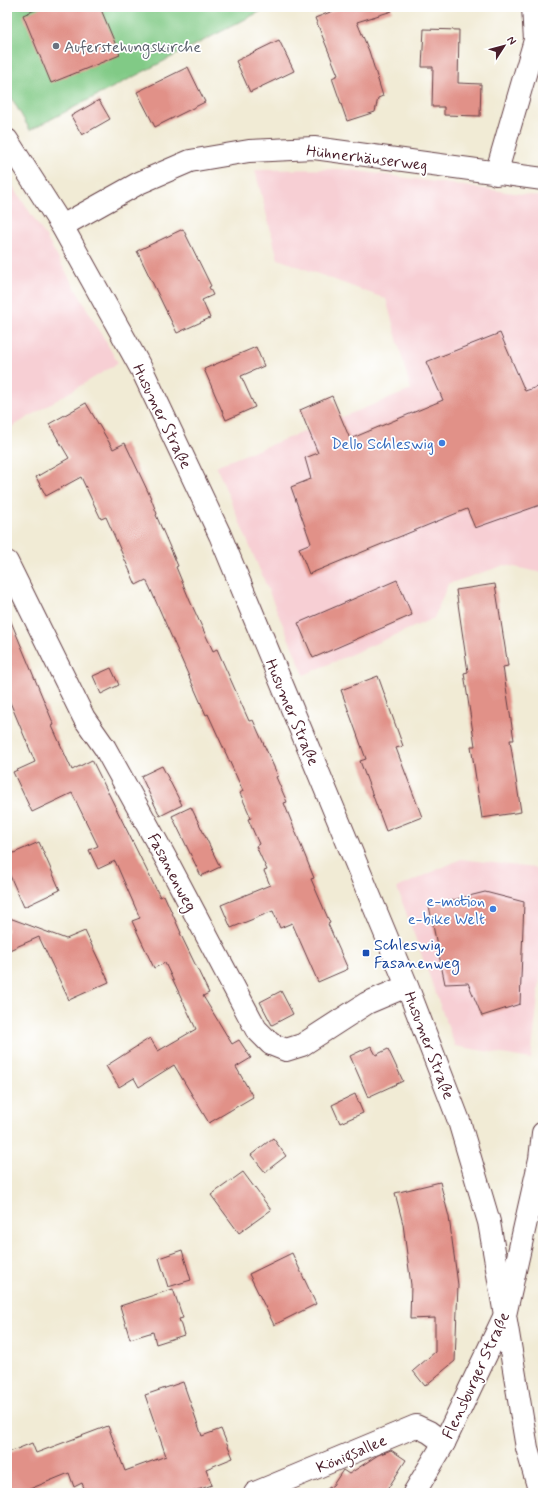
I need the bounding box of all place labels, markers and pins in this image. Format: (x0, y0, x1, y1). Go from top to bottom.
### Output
place label: Auferstehungskirche (64, 37, 201, 59)
marker: Auferstehungskirche (51, 41, 61, 51)
place label: Dello Schleswig (331, 434, 434, 455)
marker: Dello Schleswig (437, 438, 447, 448)
place label: e-motion e-bike Welt (408, 891, 485, 930)
marker: e-motion e-bike Welt (488, 904, 498, 914)
place label: Schleswig, Fasanenweg (374, 935, 460, 975)
marker: Schleswig, Fasanenweg (361, 948, 371, 958)

